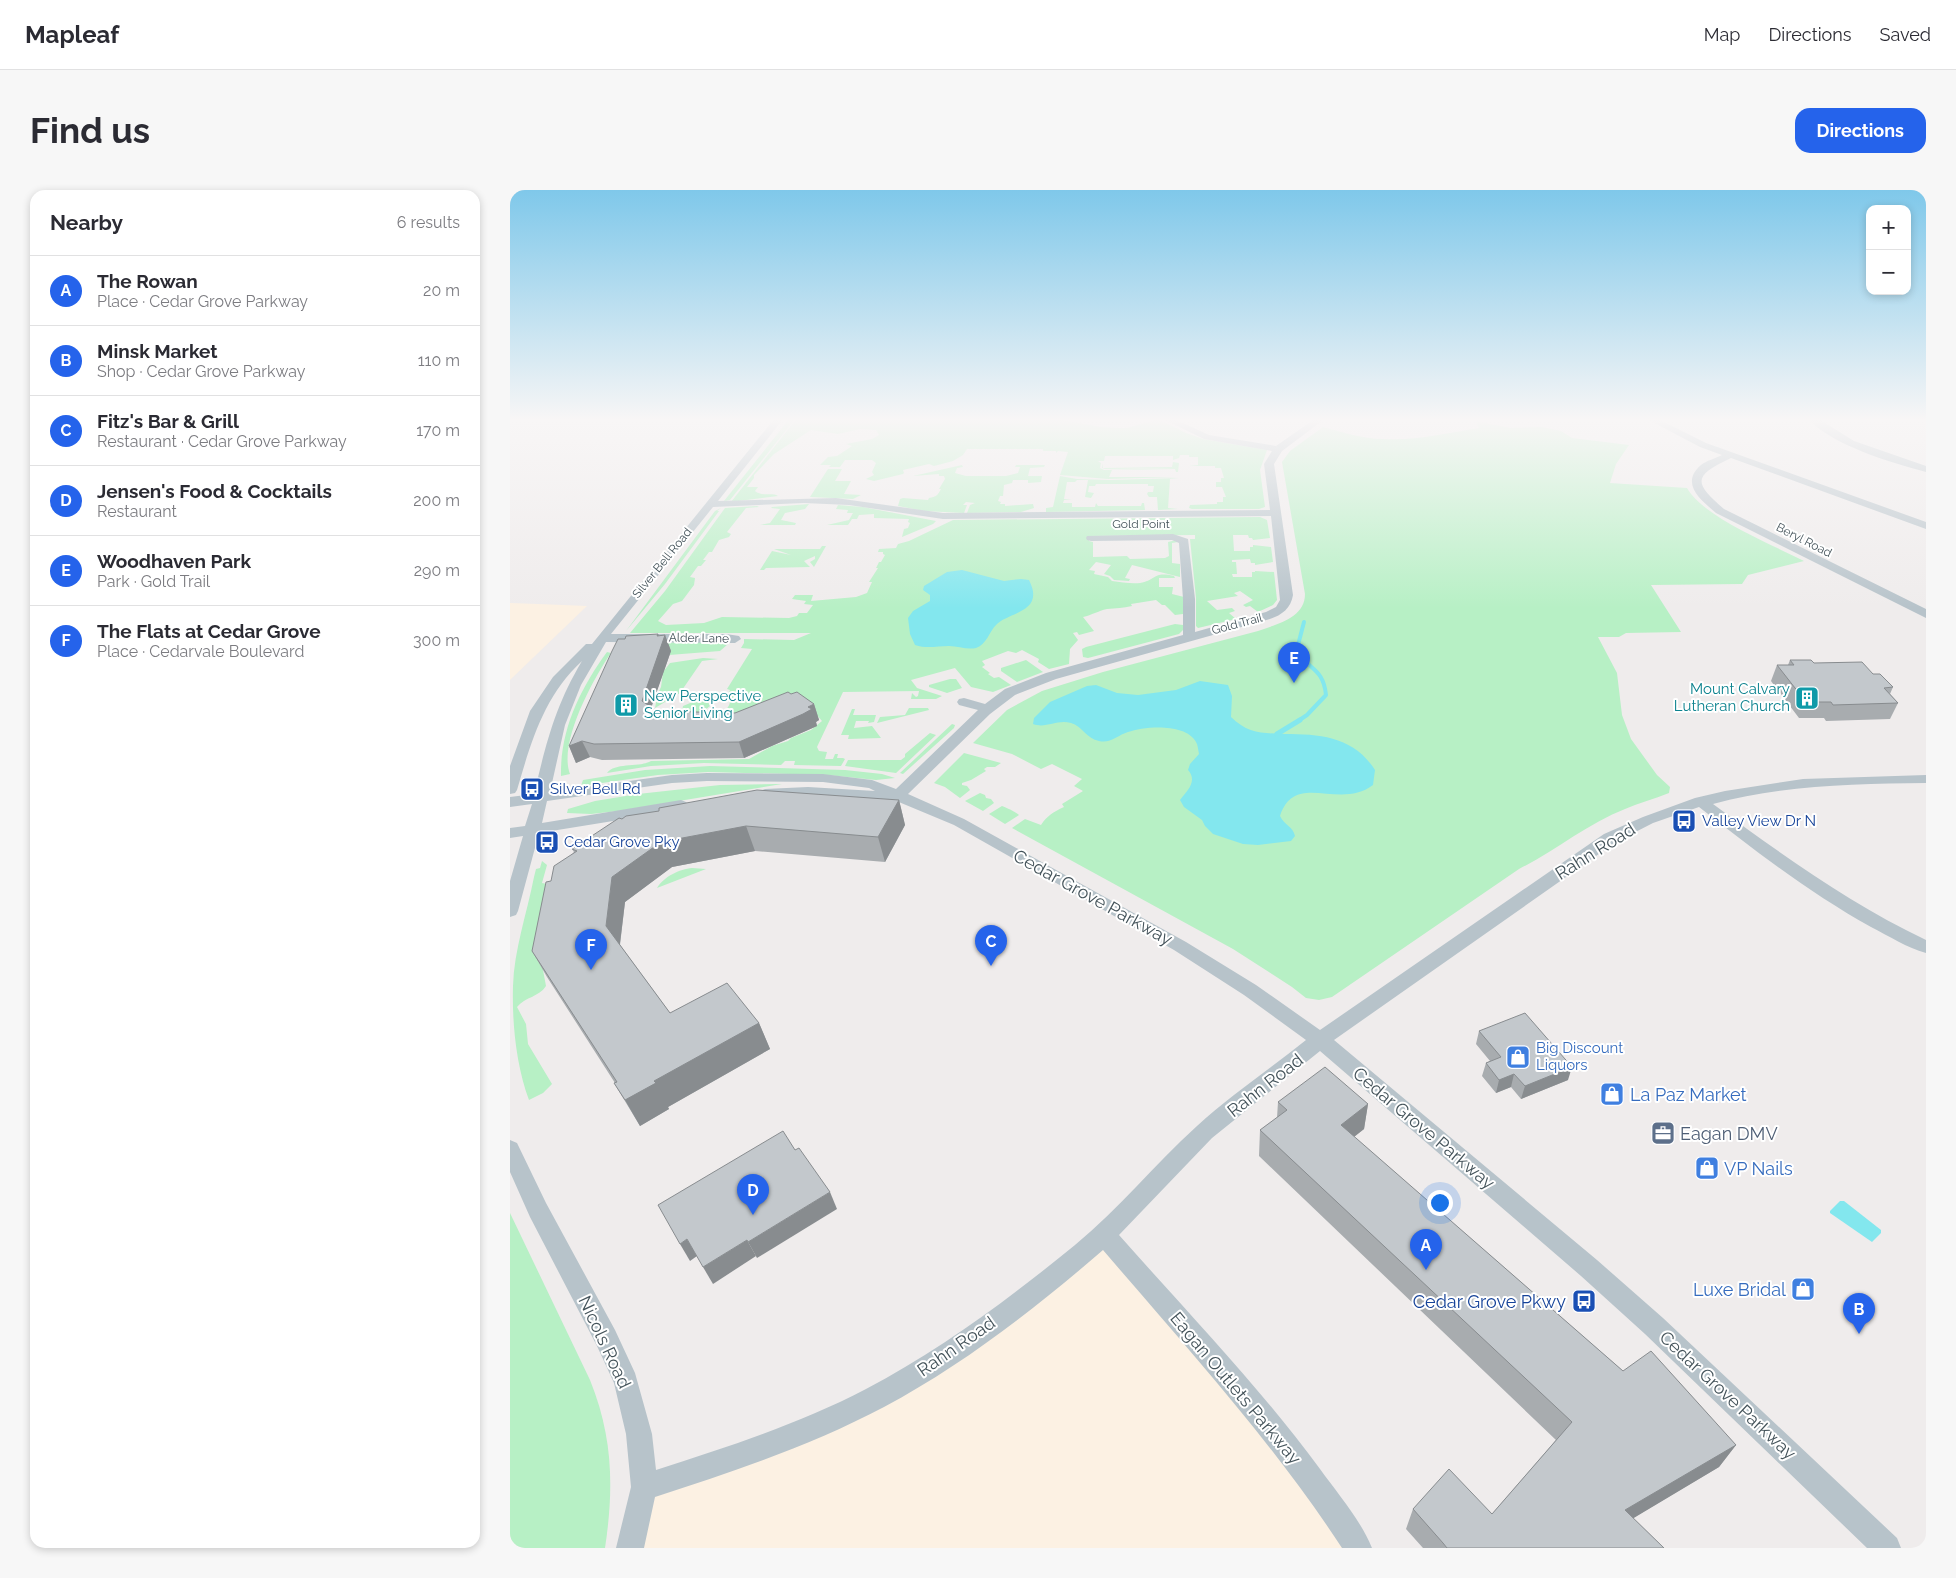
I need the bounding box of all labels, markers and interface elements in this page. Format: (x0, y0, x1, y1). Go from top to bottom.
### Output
text: Mapleaf (25, 20, 119, 49)
text: Map (1704, 24, 1740, 45)
text: Directions (1768, 24, 1852, 45)
text: Saved (1880, 24, 1931, 45)
button: Directions (1795, 108, 1926, 153)
text: Find us (30, 110, 150, 151)
map controls (1866, 205, 1911, 295)
button: + (1866, 205, 1911, 250)
text: Nearby (50, 210, 123, 235)
text: 6 results (397, 213, 460, 232)
button: − (1866, 250, 1911, 295)
text: The Rowan (97, 270, 198, 292)
text: A (61, 281, 71, 300)
text: 20 m (423, 281, 460, 300)
text: Place · Cedar Grove Parkway (97, 292, 308, 311)
text: Minsk Market (97, 340, 218, 362)
text: B (61, 351, 71, 370)
text: 110 m (418, 351, 460, 370)
text: Shop · Cedar Grove Parkway (97, 362, 305, 381)
text: Fitz's Bar & Grill (97, 410, 239, 432)
text: C (61, 421, 71, 440)
text: 170 m (416, 421, 460, 440)
text: Restaurant · Cedar Grove Parkway (97, 432, 347, 451)
text: Jensen's Food & Cocktails (97, 480, 332, 502)
text: D (60, 491, 72, 510)
text: 200 m (413, 491, 460, 510)
text: Restaurant (97, 502, 177, 521)
street label: Gold Point (1112, 517, 1170, 531)
street label: Beryl Road (1774, 520, 1834, 560)
street label: Silver Bell Road (629, 525, 695, 601)
text: Woodhaven Park (97, 550, 251, 572)
text: E (61, 561, 71, 580)
text: 290 m (414, 561, 460, 580)
text: Park · Gold Trail (97, 572, 210, 591)
street label: Gold Trail (1210, 610, 1265, 637)
text: The Flats at Cedar Grove (97, 620, 321, 642)
street label: Alder Lane (669, 630, 729, 646)
text: F (61, 631, 71, 650)
text: 300 m (413, 631, 460, 650)
text: Place · Cedarvale Boulevard (97, 642, 304, 661)
pin: E (1278, 642, 1310, 683)
place label: Mount Calvary Lutheran Church (1674, 680, 1790, 715)
building icon: Mount Calvary Lutheran Church (1794, 685, 1820, 711)
place label: New Perspective Senior Living (644, 687, 761, 722)
building icon: New Perspective Senior Living (613, 692, 639, 718)
bus stop icon: Silver Bell Rd (519, 776, 545, 802)
place label: Silver Bell Rd (550, 780, 641, 798)
bus stop icon: Valley View Dr N (1671, 808, 1697, 834)
place label: Valley View Dr N (1702, 812, 1816, 830)
street label: Rahn Road (1551, 818, 1639, 884)
bus stop icon: Cedar Grove Pky (534, 829, 560, 855)
place label: Cedar Grove Pky (564, 833, 680, 851)
street label: Cedar Grove Parkway (1010, 845, 1176, 950)
pin: C (975, 925, 1007, 966)
pin: F (575, 929, 607, 970)
place label: Big Discount Liquors (1536, 1039, 1623, 1074)
shop icon: Big Discount Liquors (1505, 1044, 1531, 1070)
street label: Rahn Road (1223, 1049, 1307, 1121)
street label: Cedar Grove Parkway (1349, 1063, 1499, 1194)
shop icon: La Paz Market (1599, 1081, 1625, 1107)
place label: La Paz Market (1630, 1084, 1747, 1105)
office icon: Eagan DMV (1650, 1120, 1676, 1146)
place label: Eagan DMV (1680, 1123, 1778, 1144)
shop icon: VP Nails (1694, 1155, 1720, 1181)
place label: VP Nails (1724, 1158, 1793, 1179)
pin: D (737, 1174, 769, 1215)
your location (1427, 1190, 1453, 1216)
pin: A (1410, 1229, 1442, 1270)
shop icon: Luxe Bridal (1790, 1276, 1816, 1302)
place label: Luxe Bridal (1693, 1279, 1786, 1300)
bus stop icon: Cedar Grove Pkwy (1571, 1288, 1597, 1314)
place label: Cedar Grove Pkwy (1413, 1291, 1566, 1312)
street label: Nicols Road (574, 1292, 636, 1392)
pin: B (1843, 1293, 1875, 1334)
street label: Eagan Outlets Parkway (1166, 1308, 1306, 1469)
street label: Rahn Road (913, 1312, 999, 1380)
street label: Cedar Grove Parkway (1656, 1326, 1801, 1464)

